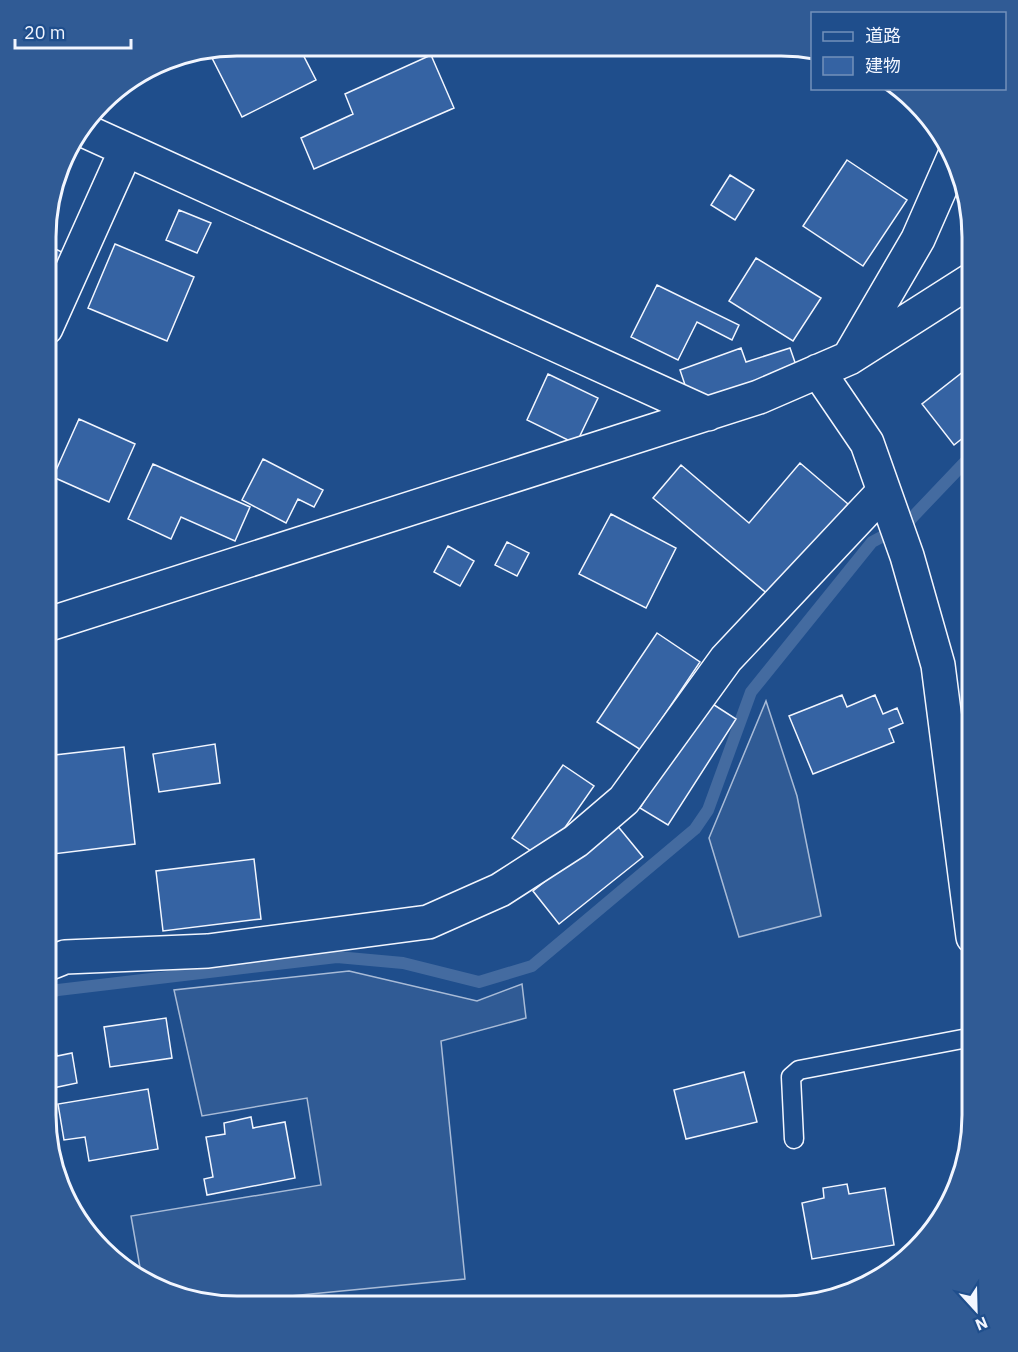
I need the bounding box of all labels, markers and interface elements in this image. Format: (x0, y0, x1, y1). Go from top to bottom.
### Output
scale bar (15, 12, 130, 50)
legend (811, 12, 1006, 90)
text: 20 m (24, 21, 66, 44)
text: 道路 (865, 24, 901, 47)
text: 建物 (865, 54, 901, 77)
north arrow (946, 1280, 1006, 1340)
text: N (972, 1312, 991, 1335)

